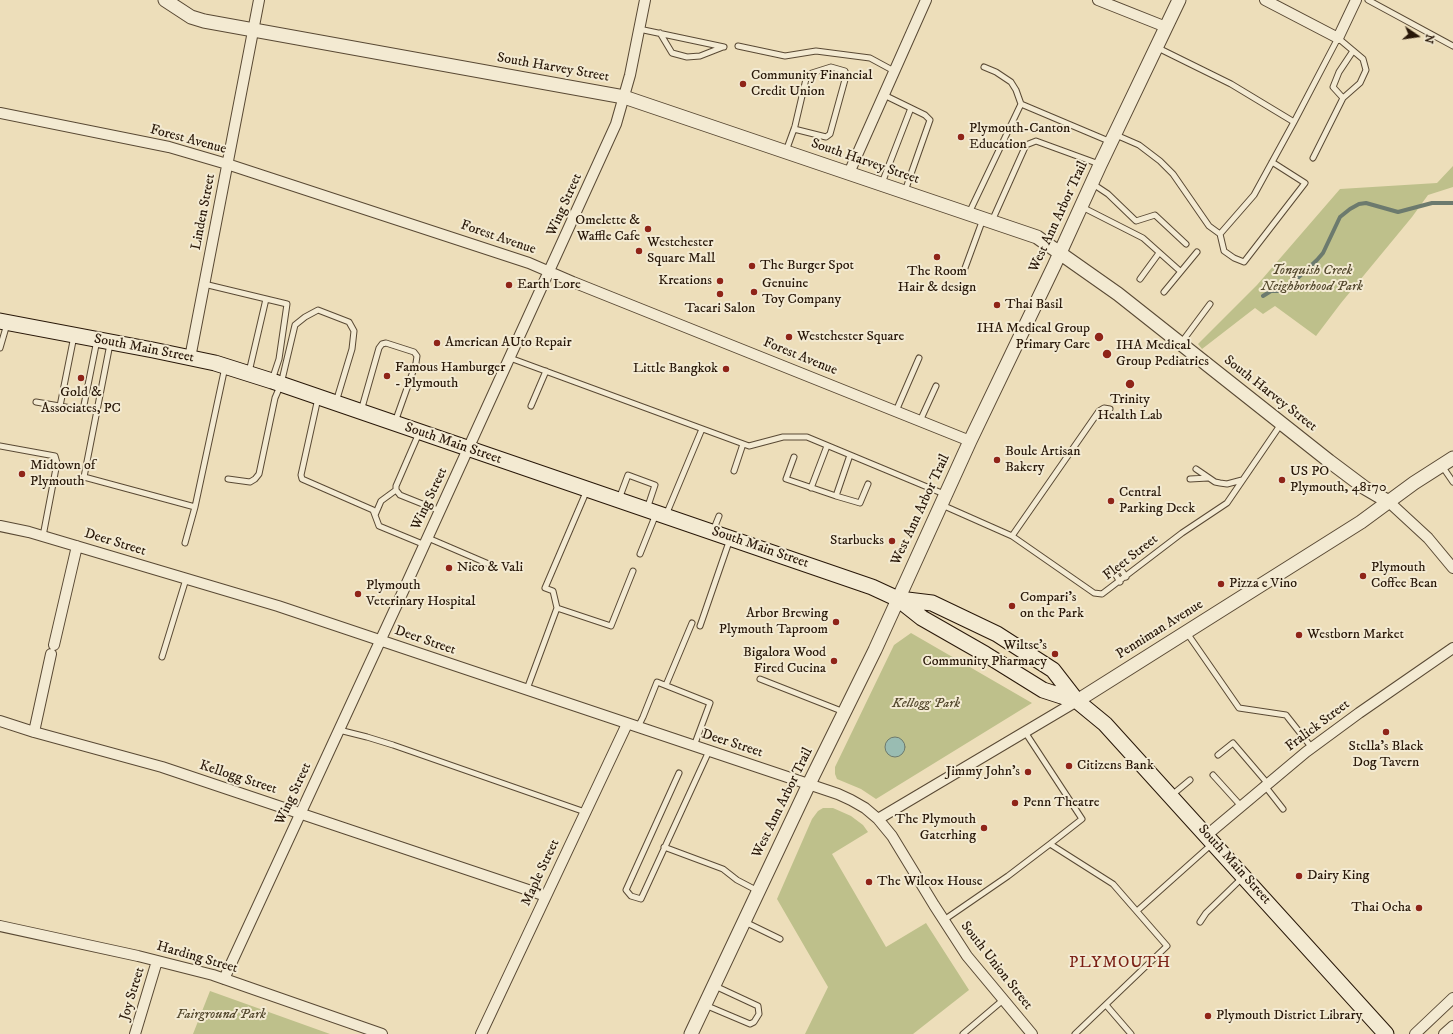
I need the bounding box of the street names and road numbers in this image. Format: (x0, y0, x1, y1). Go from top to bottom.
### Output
street label: South Harvey Street (496, 50, 610, 86)
street label: Forest Avenue (148, 122, 228, 158)
street label: South Harvey Street (809, 136, 921, 188)
street label: West Ann Arbor Trail (1026, 159, 1092, 275)
street label: Wing Street (544, 171, 586, 239)
street label: Linden Street (188, 173, 220, 251)
street label: Forest Avenue (458, 217, 538, 259)
street label: South Main Street (93, 331, 195, 367)
street label: Forest Avenue (761, 335, 839, 379)
street label: South Harvey Street (1220, 352, 1320, 436)
street label: South Main Street (402, 420, 504, 468)
street label: West Ann Arbor Trail (888, 452, 954, 568)
street label: Wing Street (408, 465, 452, 533)
street label: South Main Street (709, 524, 811, 572)
street label: Deer Street (82, 526, 148, 560)
street label: Fleet Street (1100, 531, 1162, 585)
street label: Penniman Avenue (1114, 597, 1206, 663)
street label: Deer Street (392, 623, 458, 659)
street label: Fralick Street (1283, 696, 1353, 756)
street label: Deer Street (699, 726, 765, 762)
street label: West Ann Arbor Trail (749, 745, 817, 861)
street label: Kellogg Street (197, 758, 279, 798)
street label: Wing Street (272, 760, 316, 828)
street label: South Main Street (1194, 822, 1274, 908)
street label: Maple Street (518, 837, 564, 909)
street label: South Union Street (956, 919, 1036, 1013)
street label: Harding Street (154, 938, 240, 978)
street label: Joy Street (117, 965, 149, 1023)

